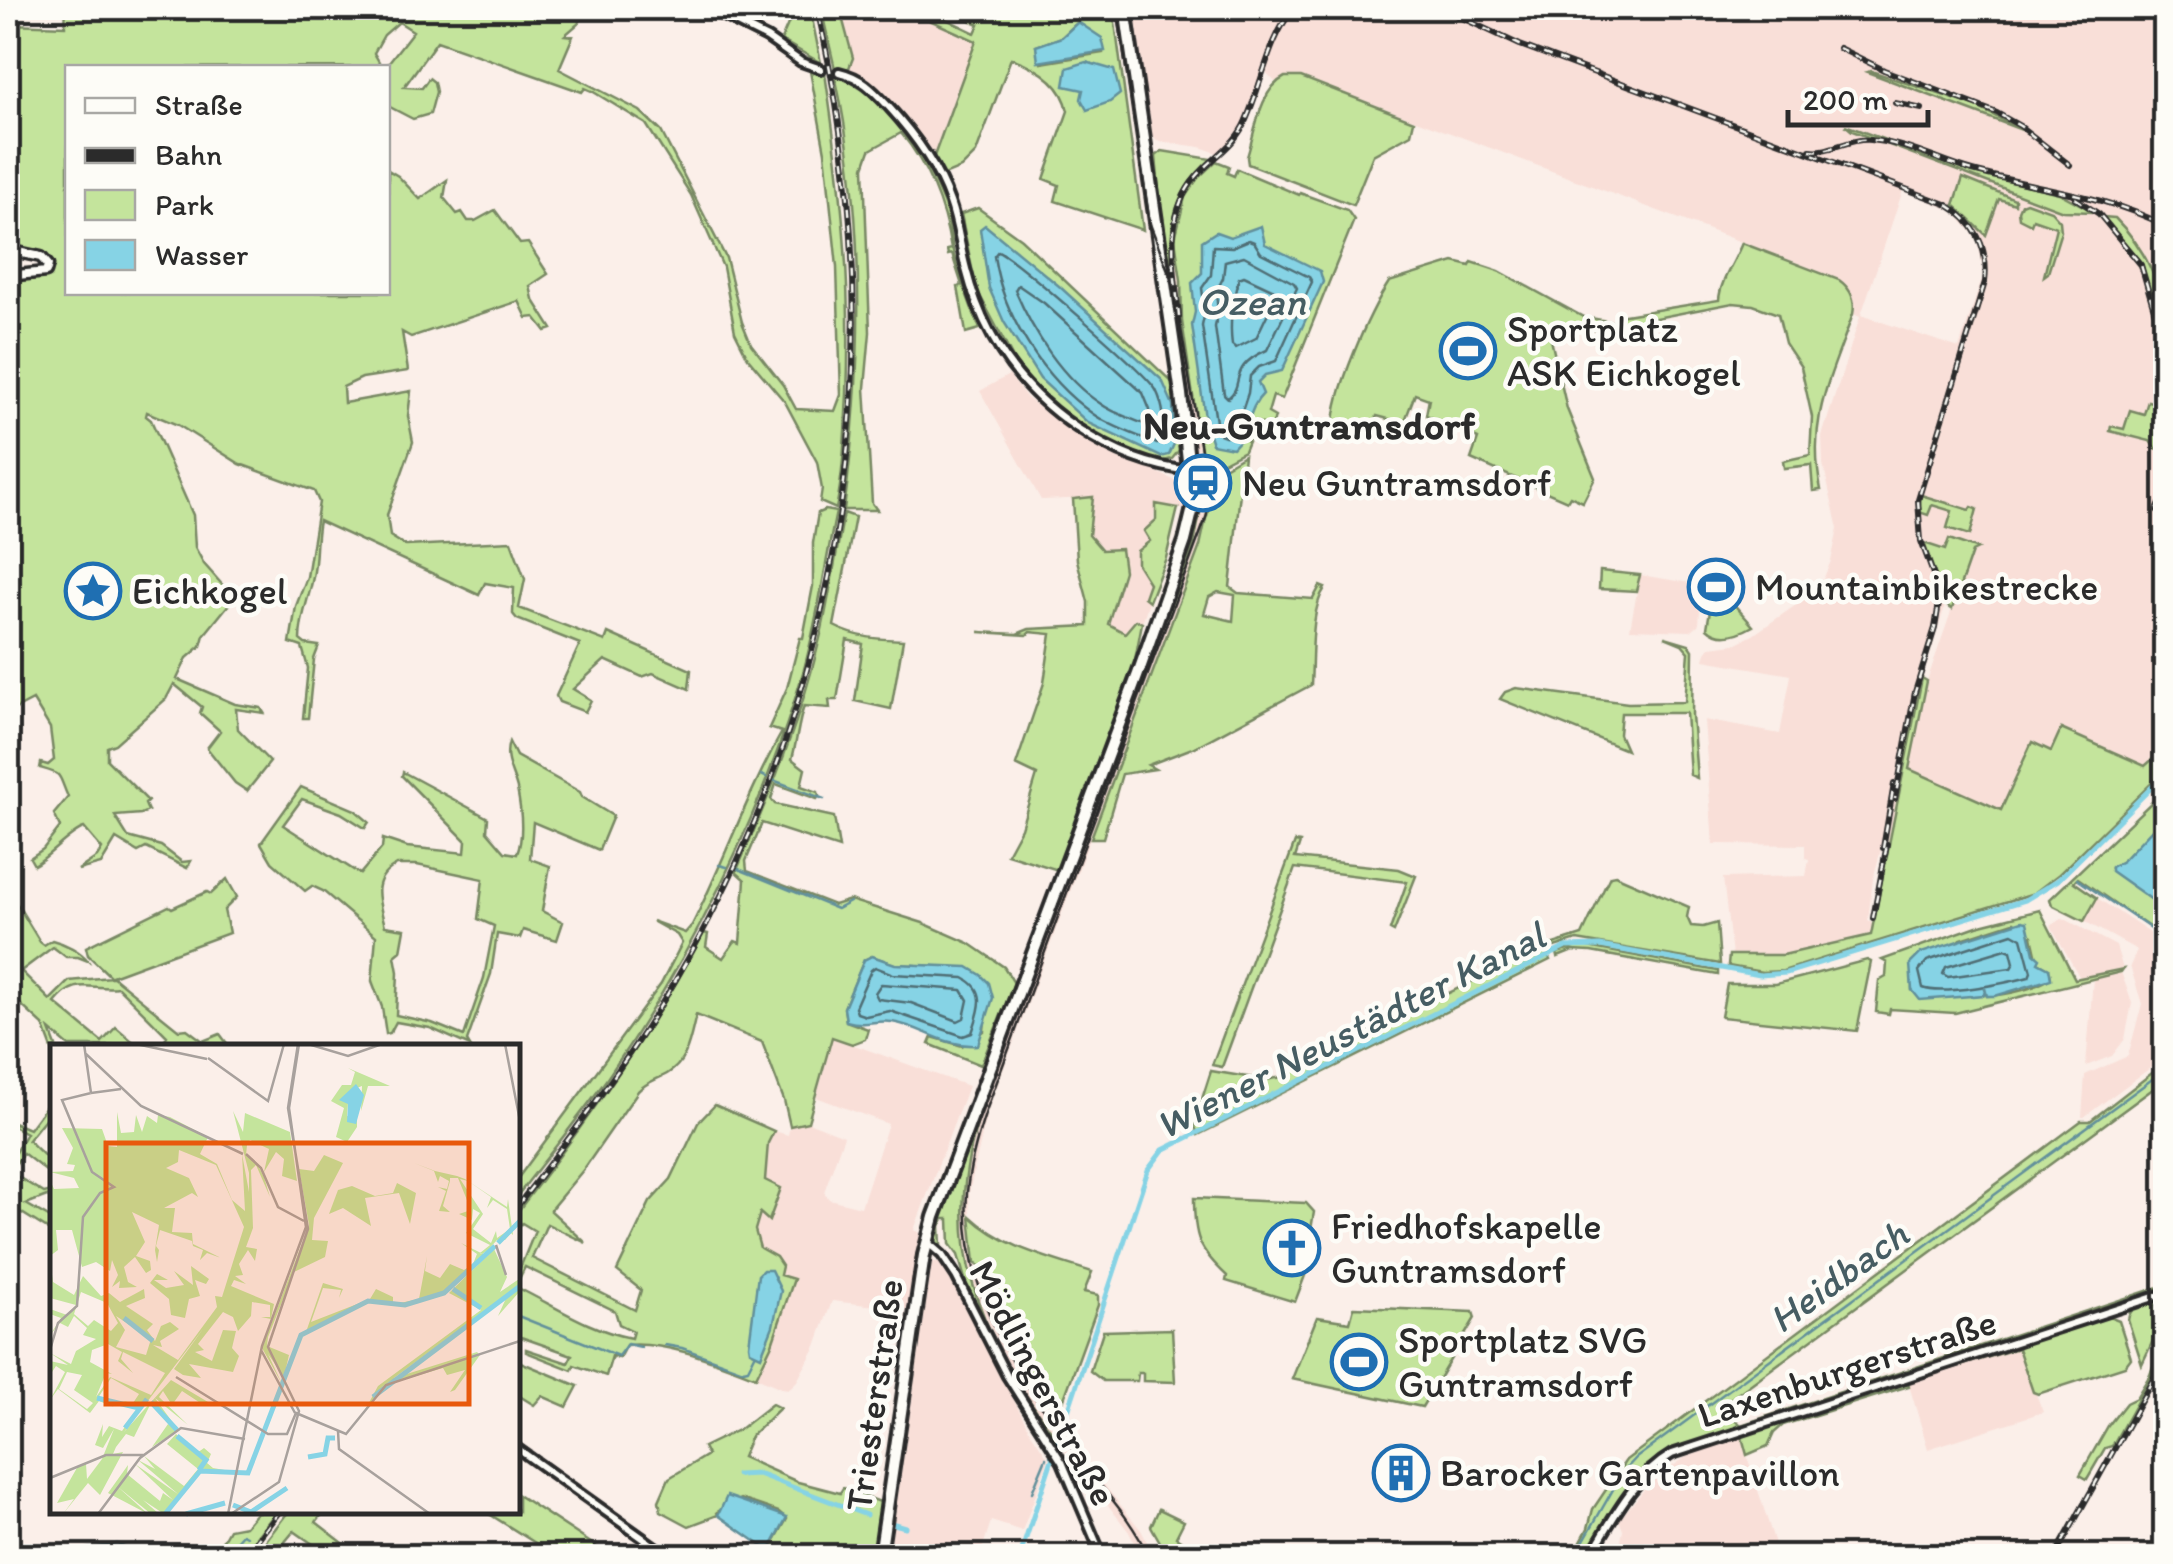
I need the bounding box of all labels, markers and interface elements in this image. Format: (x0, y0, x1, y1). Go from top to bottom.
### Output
legend (65, 65, 390, 295)
scale bar (1788, 65, 1928, 127)
text: 200 m (1803, 81, 1888, 118)
text: Straße (155, 86, 243, 123)
text: Bahn (155, 136, 222, 173)
text: Park (155, 186, 214, 223)
text: Wasser (155, 236, 248, 273)
water label: Ozean (1198, 277, 1306, 325)
place label: Sportplatz ASK Eichkogel (1507, 306, 1741, 396)
sports icon: Sportplatz ASK Eichkogel (1438, 321, 1498, 381)
district label: Neu-Guntramsdorf (1143, 401, 1475, 449)
station icon: Neu Guntramsdorf (1173, 453, 1233, 513)
place label: Neu Guntramsdorf (1242, 460, 1551, 506)
sports icon: Mountainbikestrecke (1686, 557, 1746, 617)
place icon: Eichkogel (63, 561, 123, 621)
place label: Mountainbikestrecke (1755, 564, 2098, 610)
place label: Eichkogel (132, 568, 288, 614)
water label: Wiener Neustädter Kanal (1147, 910, 1555, 1149)
inset map (50, 1044, 520, 1514)
place label: Friedhofskapelle Guntramsdorf (1331, 1203, 1602, 1293)
water label: Heidbach (1759, 1209, 1918, 1343)
church icon: Friedhofskapelle Guntramsdorf (1262, 1218, 1322, 1278)
street label: Mödlingerstraße (959, 1253, 1127, 1513)
street label: Triesterstraße (835, 1276, 913, 1514)
street label: Laxenburgerstraße (1692, 1298, 2002, 1438)
place label: Sportplatz SVG Guntramsdorf (1398, 1317, 1648, 1407)
sports icon: Sportplatz SVG Guntramsdorf (1329, 1332, 1389, 1392)
building icon: Barocker Gartenpavillon (1371, 1443, 1431, 1503)
place label: Barocker Gartenpavillon (1440, 1450, 1840, 1496)

